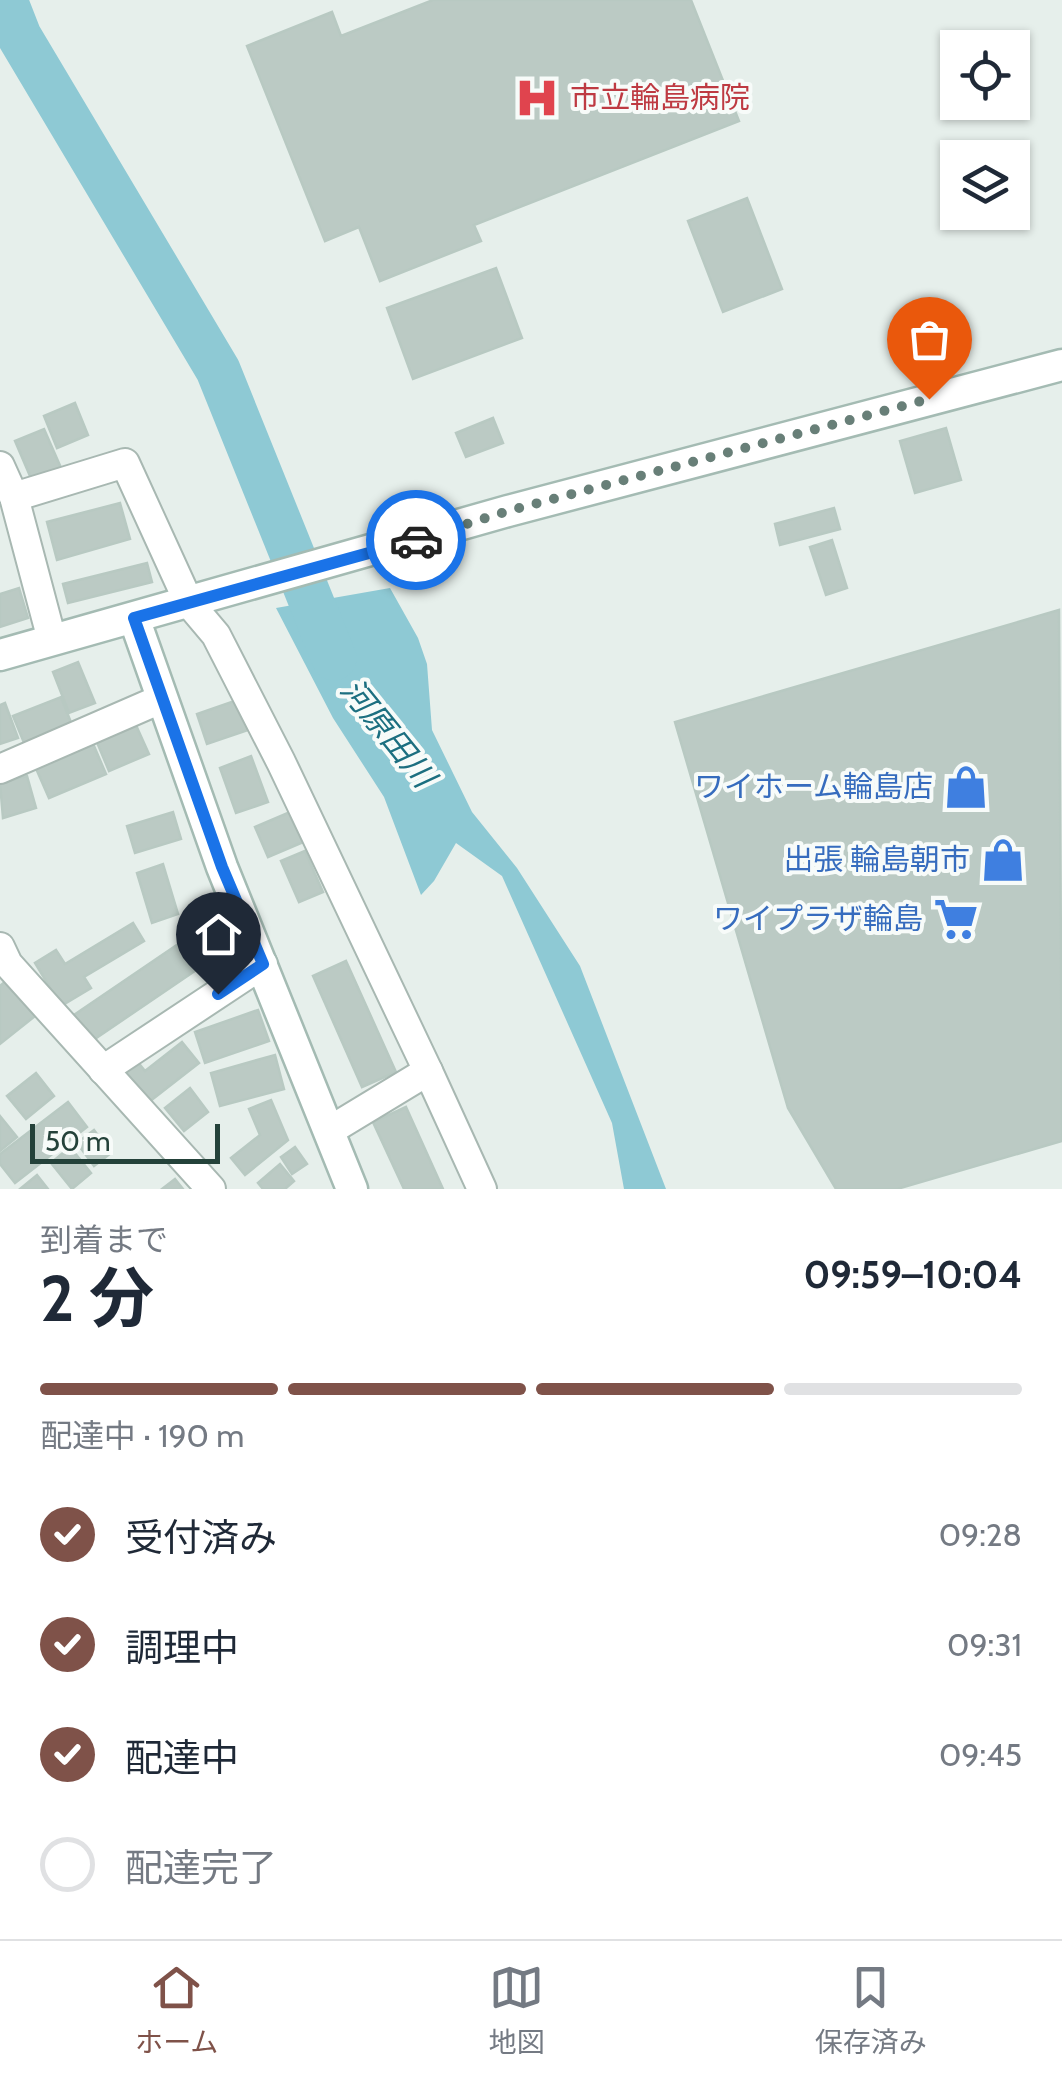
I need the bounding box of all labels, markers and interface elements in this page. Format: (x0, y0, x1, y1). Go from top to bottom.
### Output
map controls (940, 30, 1030, 230)
button: locate (940, 30, 1030, 120)
hospital icon: 市立輪島病院 (513, 74, 561, 122)
place label: 市立輪島病院 (570, 79, 750, 116)
button: layers (940, 140, 1030, 230)
pin (887, 297, 972, 400)
icon: bag (902, 312, 957, 367)
courier (366, 490, 466, 590)
icon: car (389, 513, 444, 568)
water label: 河原田川 (333, 671, 446, 797)
shop icon: ワイホーム輪島店 (942, 763, 990, 811)
place label: ワイホーム輪島店 (694, 768, 933, 805)
shop icon: 出張 輪島朝市 (979, 836, 1027, 884)
place label: 出張 輪島朝市 (783, 841, 970, 878)
pin (176, 892, 261, 995)
supermarket icon: ワイプラザ輪島 (932, 895, 980, 943)
place label: ワイプラザ輪島 (713, 900, 923, 937)
icon: home (191, 907, 246, 962)
scale bar (30, 1119, 220, 1164)
text: 50 m (45, 1124, 111, 1158)
text: 到着まで (40, 1220, 168, 1259)
text: 09:59–10:04 (803, 1251, 1022, 1298)
text: 2 分 (40, 1258, 154, 1337)
text: 配達中 · 190 m (40, 1416, 244, 1455)
icon: check (40, 1507, 95, 1562)
text: 受付済み (125, 1514, 277, 1561)
text: 09:28 (939, 1515, 1022, 1554)
icon: check (40, 1617, 95, 1672)
text: 調理中 (125, 1624, 239, 1671)
text: 09:31 (947, 1625, 1022, 1664)
icon: check (40, 1727, 95, 1782)
text: 配達中 (125, 1734, 239, 1781)
text: 09:45 (939, 1735, 1022, 1774)
text: 配達完了 (125, 1844, 277, 1891)
tab: ホーム (135, 1960, 218, 2060)
tab: 地図 (489, 1960, 545, 2060)
tab: 保存済み (815, 1960, 927, 2060)

